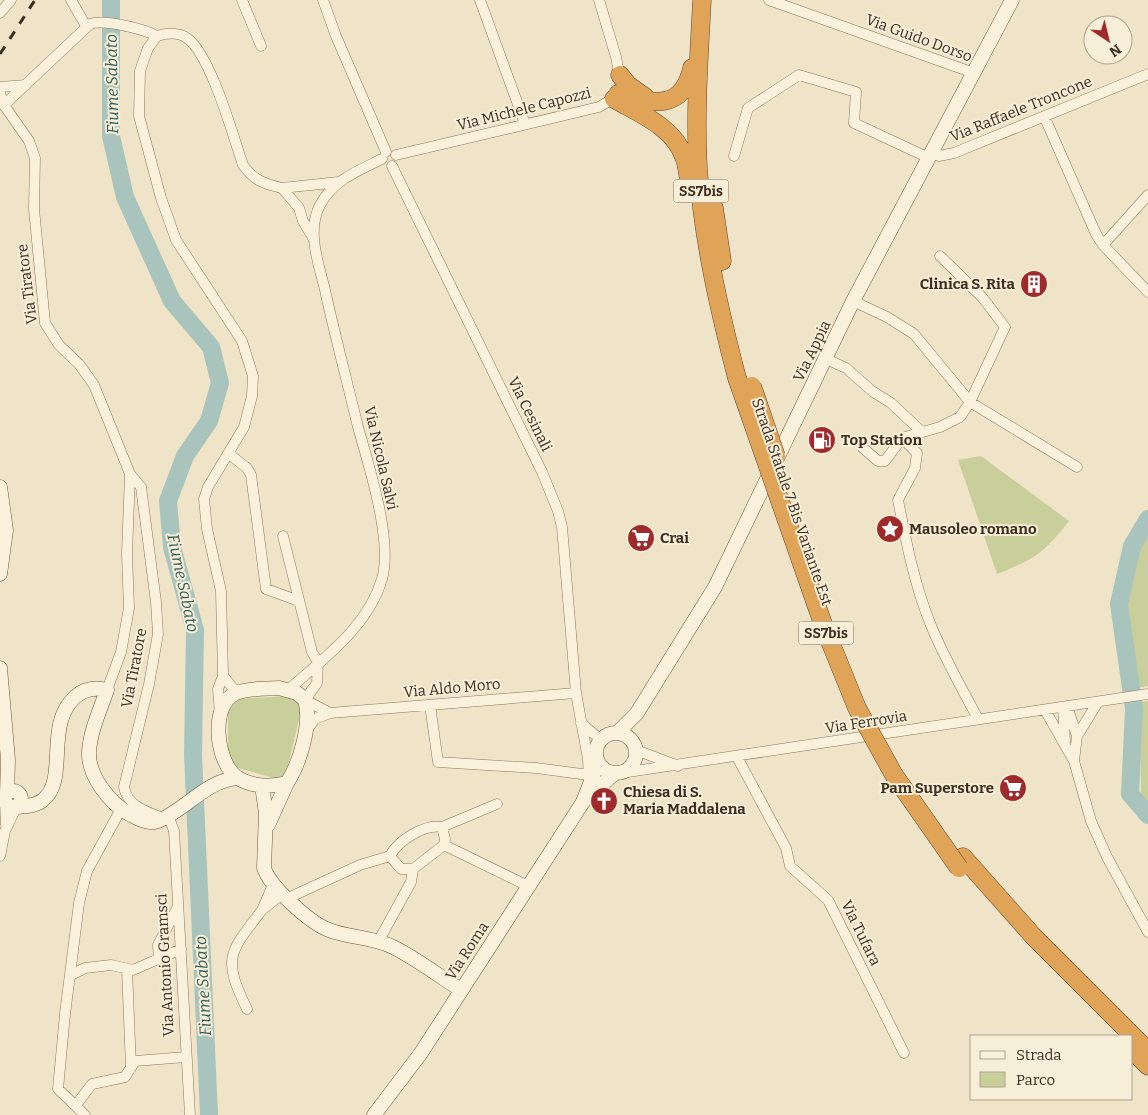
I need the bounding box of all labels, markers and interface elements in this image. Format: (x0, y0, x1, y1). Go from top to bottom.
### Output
street label: Via Guido Dorso (863, 10, 975, 66)
north arrow (1083, 15, 1133, 65)
water label: Fiume Sabato (102, 34, 122, 134)
text: N (1106, 40, 1124, 60)
street label: Via Raffaele Troncone (947, 72, 1095, 146)
street label: Via Michele Capozzi (455, 84, 593, 134)
road number: SS7bis (674, 180, 728, 202)
street label: Via Tiratore (13, 243, 41, 325)
building icon: Clinica S. Rita (1019, 269, 1049, 299)
place label: Clinica S. Rita (920, 275, 1016, 293)
street label: Via Appia (789, 317, 835, 385)
street label: Via Cesinali (504, 374, 556, 455)
street label: Strada Statale 7 Bis Variante Est (748, 396, 836, 609)
street label: Via Nicola Salvi (360, 404, 402, 512)
fuel station icon: Top Station (807, 425, 837, 455)
place label: Top Station (841, 431, 923, 449)
place icon: Mausoleo romano (875, 514, 905, 544)
place label: Mausoleo romano (909, 520, 1037, 538)
supermarket icon: Crai (626, 523, 656, 553)
place label: Crai (660, 529, 689, 547)
water label: Fiume Sabato (163, 532, 203, 634)
road number: SS7bis (798, 622, 854, 644)
street label: Via Tiratore (117, 627, 151, 709)
street label: Via Aldo Moro (403, 675, 501, 701)
street label: Via Ferrovia (824, 707, 908, 737)
supermarket icon: Pam Superstore (998, 773, 1028, 803)
place label: Pam Superstore (880, 779, 994, 797)
place label: Chiesa di S. Maria Maddalena (623, 783, 746, 818)
church icon: Chiesa di S. Maria Maddalena (589, 786, 619, 816)
street label: Via Antonio Gramsci (152, 892, 178, 1037)
street label: Via Tufara (837, 897, 885, 969)
street label: Via Roma (442, 918, 492, 984)
water label: Fiume Sabato (191, 936, 215, 1036)
legend (970, 1035, 1133, 1100)
text: Strada (1016, 1046, 1062, 1064)
text: Parco (1016, 1071, 1055, 1089)

